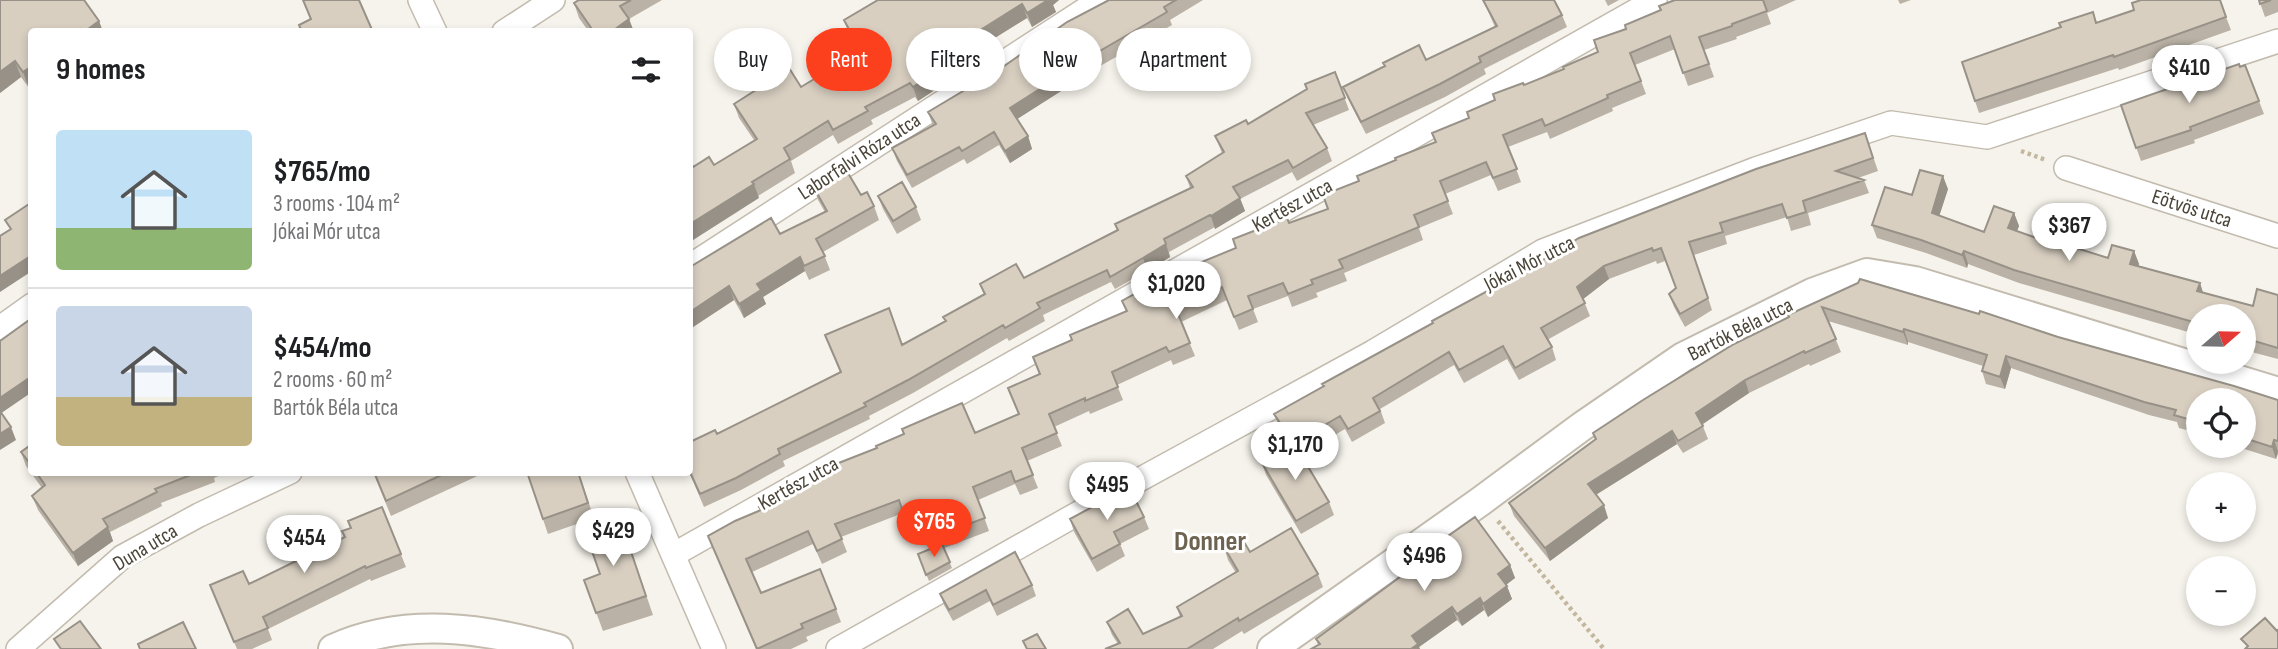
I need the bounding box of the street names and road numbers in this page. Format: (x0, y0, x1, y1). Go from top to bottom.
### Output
street label: Laborfalvi Róza utca (793, 108, 925, 205)
street label: Kertész utca (1248, 173, 1337, 238)
street label: Eötvös utca (2149, 184, 2235, 233)
street label: Jókai Mór utca (1479, 230, 1579, 297)
street label: Bartók Béla utca (1684, 292, 1797, 367)
street label: Kertész utca (754, 451, 843, 516)
street label: Duna utca (108, 518, 182, 576)

